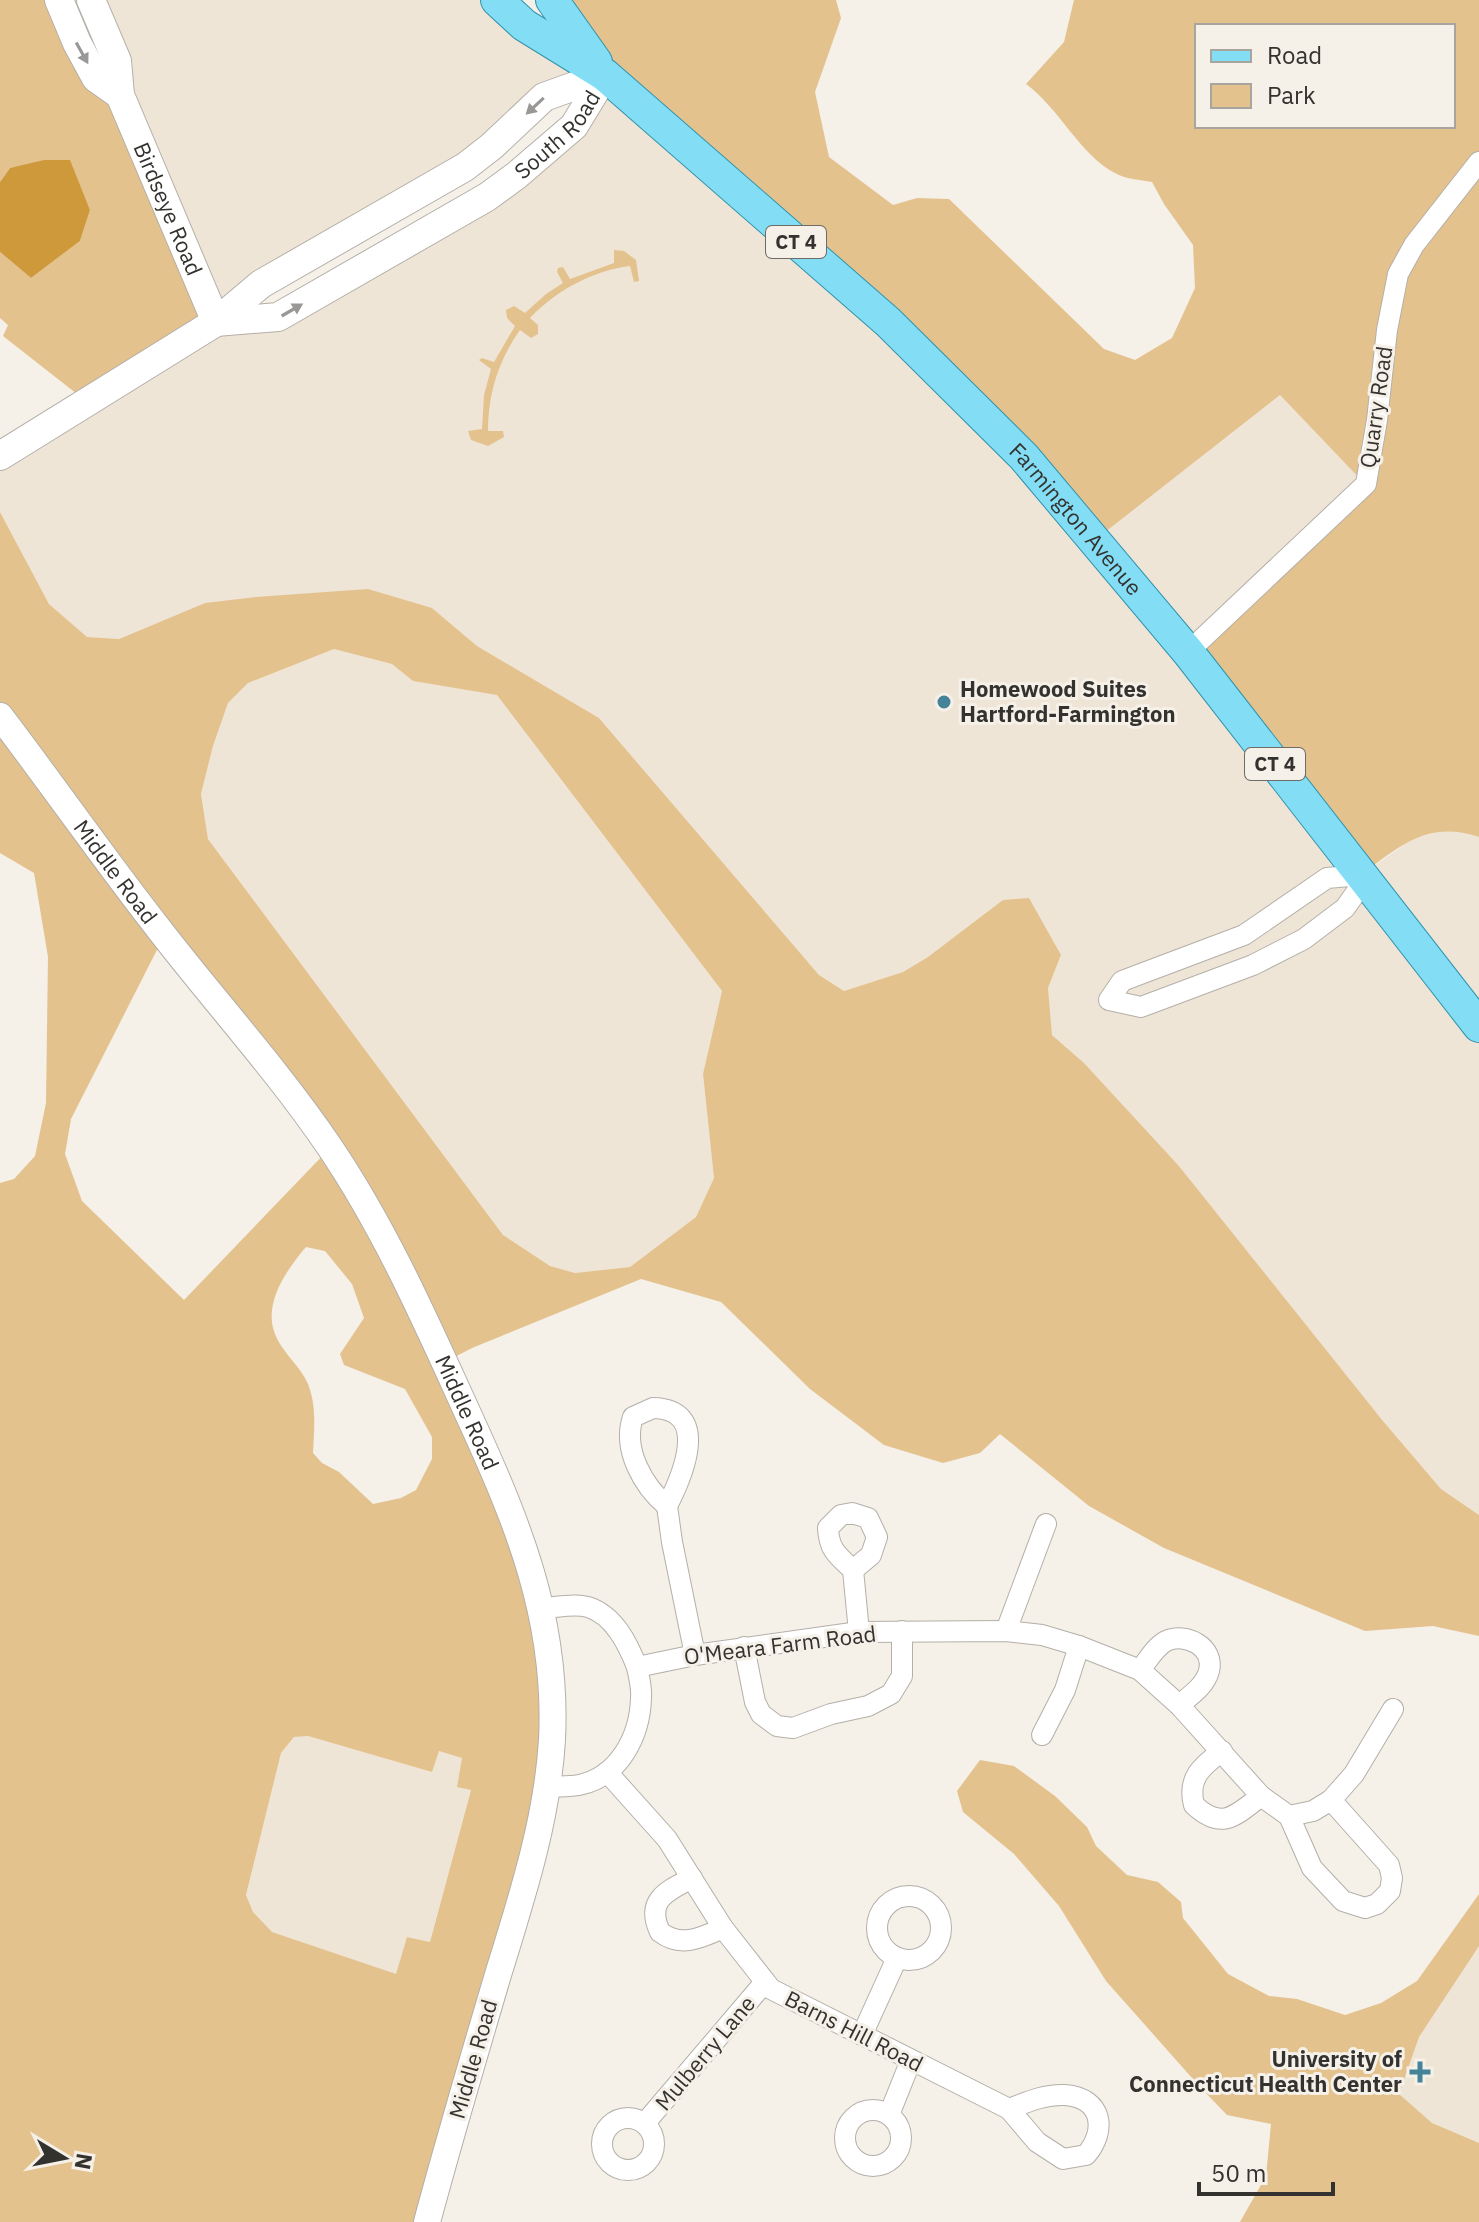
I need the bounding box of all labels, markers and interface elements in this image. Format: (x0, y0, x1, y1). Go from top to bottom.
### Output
legend (1195, 24, 1455, 128)
text: Road (1267, 39, 1322, 71)
one-way arrow (75, 42, 89, 64)
text: Park (1267, 79, 1316, 111)
street label: South Road (508, 85, 606, 185)
one-way arrow (526, 97, 545, 115)
street label: Birdseye Road (128, 138, 210, 280)
road number: CT 4 (766, 226, 826, 258)
one-way arrow (280, 303, 303, 316)
street label: Quarry Road (1353, 344, 1398, 470)
street label: Farmington Avenue (1004, 436, 1149, 601)
place label: Homewood Suites Hartford-Farmington (960, 674, 1176, 728)
marker: Homewood Suites Hartford-Farmington (935, 693, 953, 711)
road number: CT 4 (1245, 748, 1305, 780)
street label: Middle Road (68, 814, 164, 929)
street label: Middle Road (429, 1350, 506, 1474)
street label: O'Meara Farm Road (682, 1618, 878, 1671)
street label: Barns Hill Road (780, 1983, 928, 2078)
street label: Mulberry Lane (648, 1989, 761, 2116)
street label: Middle Road (442, 1996, 503, 2122)
place label: University of Connecticut Health Center (1129, 2044, 1402, 2098)
marker: University of Connecticut Health Center (1409, 2061, 1431, 2083)
north arrow (24, 2118, 104, 2198)
scale bar (1199, 2146, 1333, 2196)
text: N (69, 2151, 100, 2172)
text: 50 m (1211, 2157, 1266, 2189)

